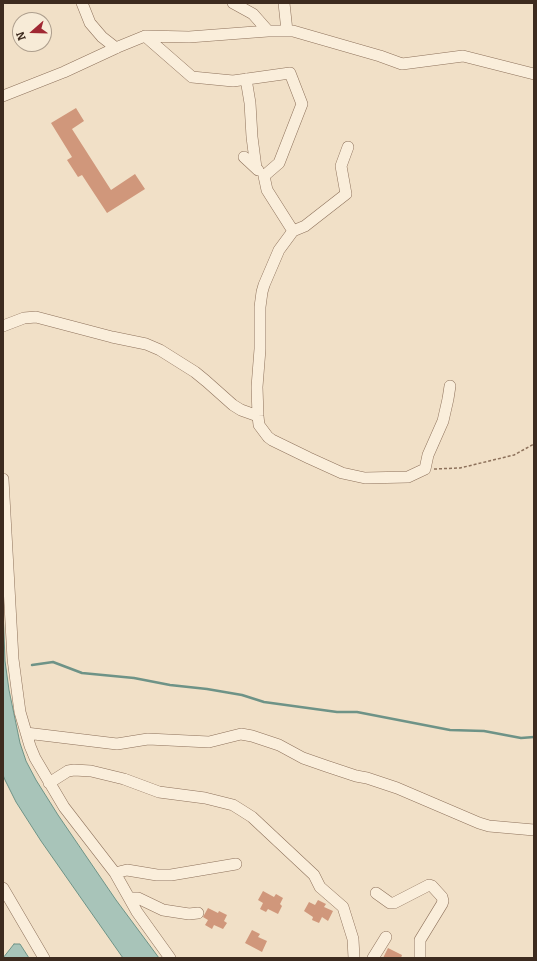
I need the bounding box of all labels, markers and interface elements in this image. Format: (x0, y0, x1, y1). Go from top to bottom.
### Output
north arrow (12, 12, 52, 52)
text: N (14, 30, 29, 42)

